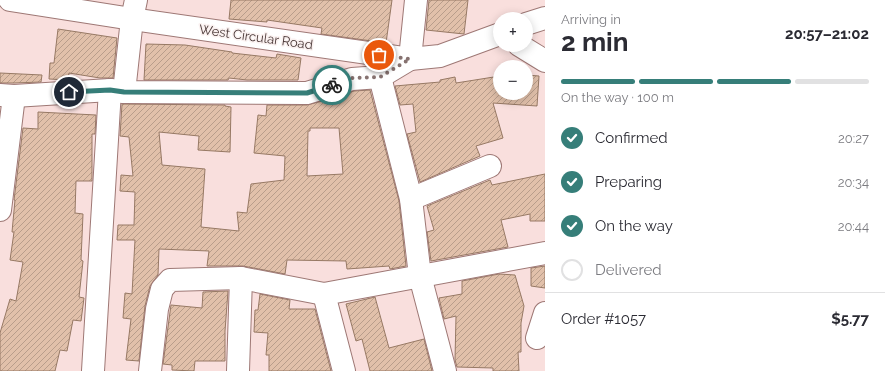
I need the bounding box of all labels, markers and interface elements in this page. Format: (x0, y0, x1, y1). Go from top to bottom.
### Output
map controls (493, 12, 533, 100)
button: + (493, 12, 533, 52)
text: Arriving in (561, 12, 621, 27)
street label: West Circular Road (198, 22, 314, 52)
text: 20:57–21:02 (785, 25, 869, 43)
text: 2 min (561, 27, 628, 57)
pin (362, 38, 396, 72)
icon: bag (368, 44, 390, 66)
button: − (493, 60, 533, 100)
courier (312, 65, 352, 105)
icon: bike (321, 74, 343, 96)
pin (52, 75, 86, 109)
icon: home (58, 81, 80, 103)
text: On the way · 100 m (561, 90, 674, 105)
icon: check (561, 127, 583, 149)
text: Confirmed (595, 129, 668, 147)
text: 20:27 (838, 131, 869, 146)
icon: check (561, 171, 583, 193)
text: Preparing (595, 173, 662, 191)
text: 20:34 (838, 175, 869, 190)
icon: check (561, 215, 583, 237)
text: On the way (595, 217, 673, 235)
text: 20:44 (838, 219, 869, 234)
text: Delivered (595, 261, 662, 279)
text: Order #1057 (561, 310, 646, 328)
text: $5.77 (831, 310, 869, 328)

